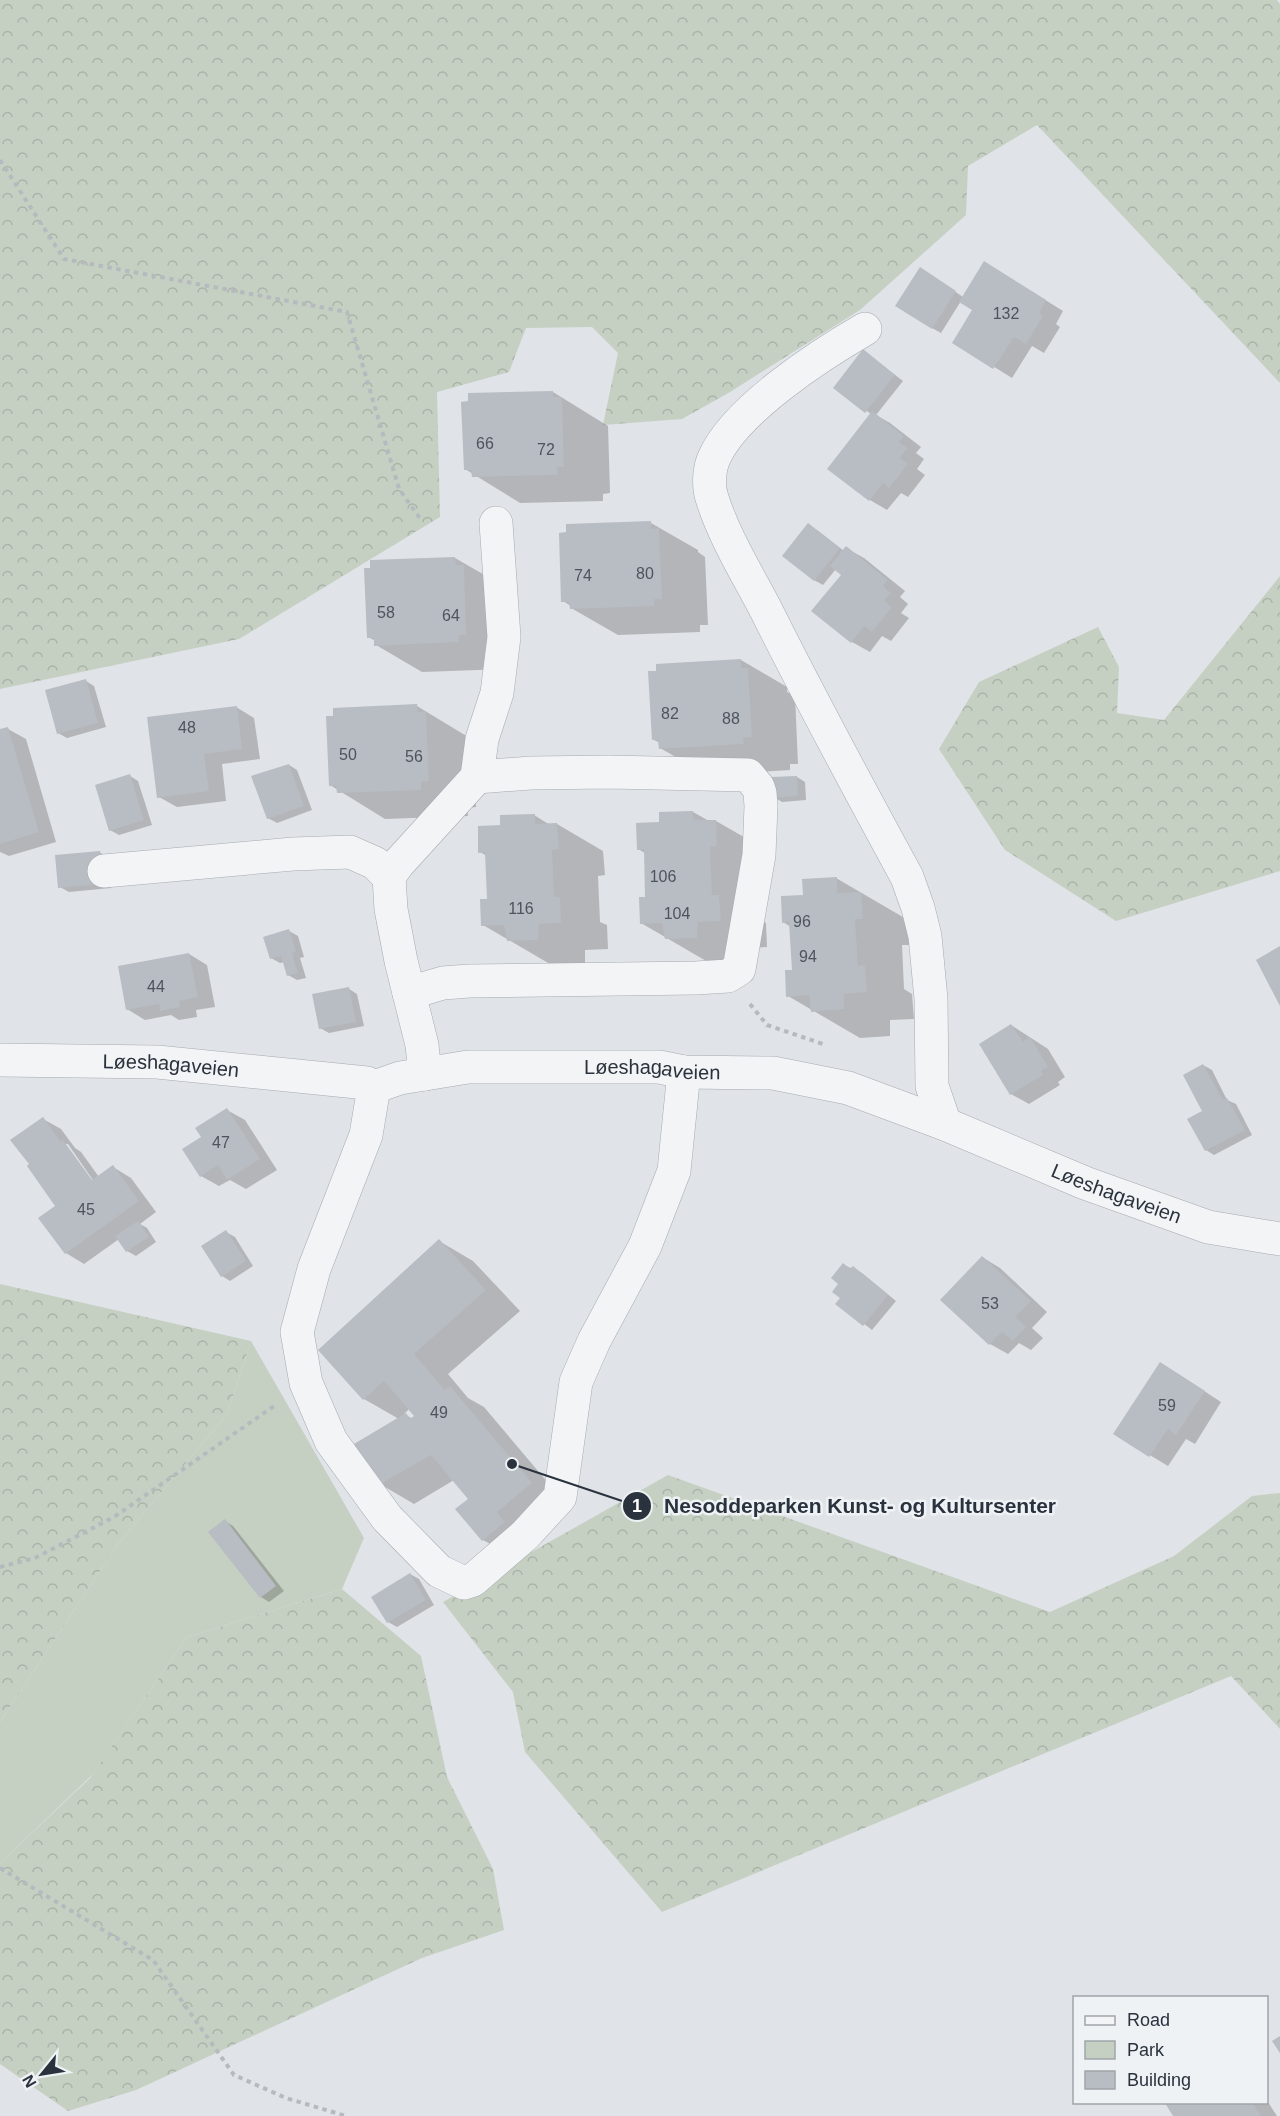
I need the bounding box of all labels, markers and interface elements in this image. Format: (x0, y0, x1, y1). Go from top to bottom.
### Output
house number: 132 (993, 305, 1019, 322)
house number: 66 (476, 435, 494, 452)
house number: 72 (537, 441, 555, 458)
house number: 80 (636, 565, 654, 582)
house number: 74 (574, 567, 592, 584)
house number: 58 (377, 604, 395, 621)
house number: 64 (442, 607, 460, 624)
house number: 82 (661, 705, 679, 722)
house number: 88 (722, 710, 740, 727)
house number: 48 (178, 719, 196, 736)
house number: 50 (339, 746, 357, 763)
house number: 56 (405, 748, 423, 765)
house number: 106 (650, 868, 676, 885)
house number: 116 (508, 900, 534, 917)
house number: 104 (664, 905, 690, 922)
house number: 96 (793, 913, 811, 930)
house number: 94 (799, 948, 817, 965)
house number: 44 (147, 978, 165, 995)
street label: Løeshagaveien (102, 1050, 240, 1081)
street label: Løeshagaveien (584, 1056, 721, 1083)
house number: 47 (212, 1134, 230, 1151)
street label: Løeshagaveien (1048, 1159, 1184, 1228)
house number: 45 (77, 1201, 95, 1218)
house number: 53 (981, 1295, 999, 1312)
house number: 59 (1158, 1397, 1176, 1414)
house number: 49 (430, 1404, 448, 1421)
callout: Nesoddeparken Kunst- og Kultursenter (622, 1486, 1068, 1525)
text: Nesoddeparken Kunst- og Kultursenter (664, 1494, 1056, 1517)
text: 1 (632, 1496, 642, 1516)
legend (1073, 1996, 1268, 2104)
text: Road (1127, 2010, 1170, 2030)
text: Park (1127, 2040, 1165, 2060)
north arrow (12, 2044, 72, 2104)
text: Building (1127, 2070, 1191, 2090)
text: N (19, 2072, 40, 2091)

